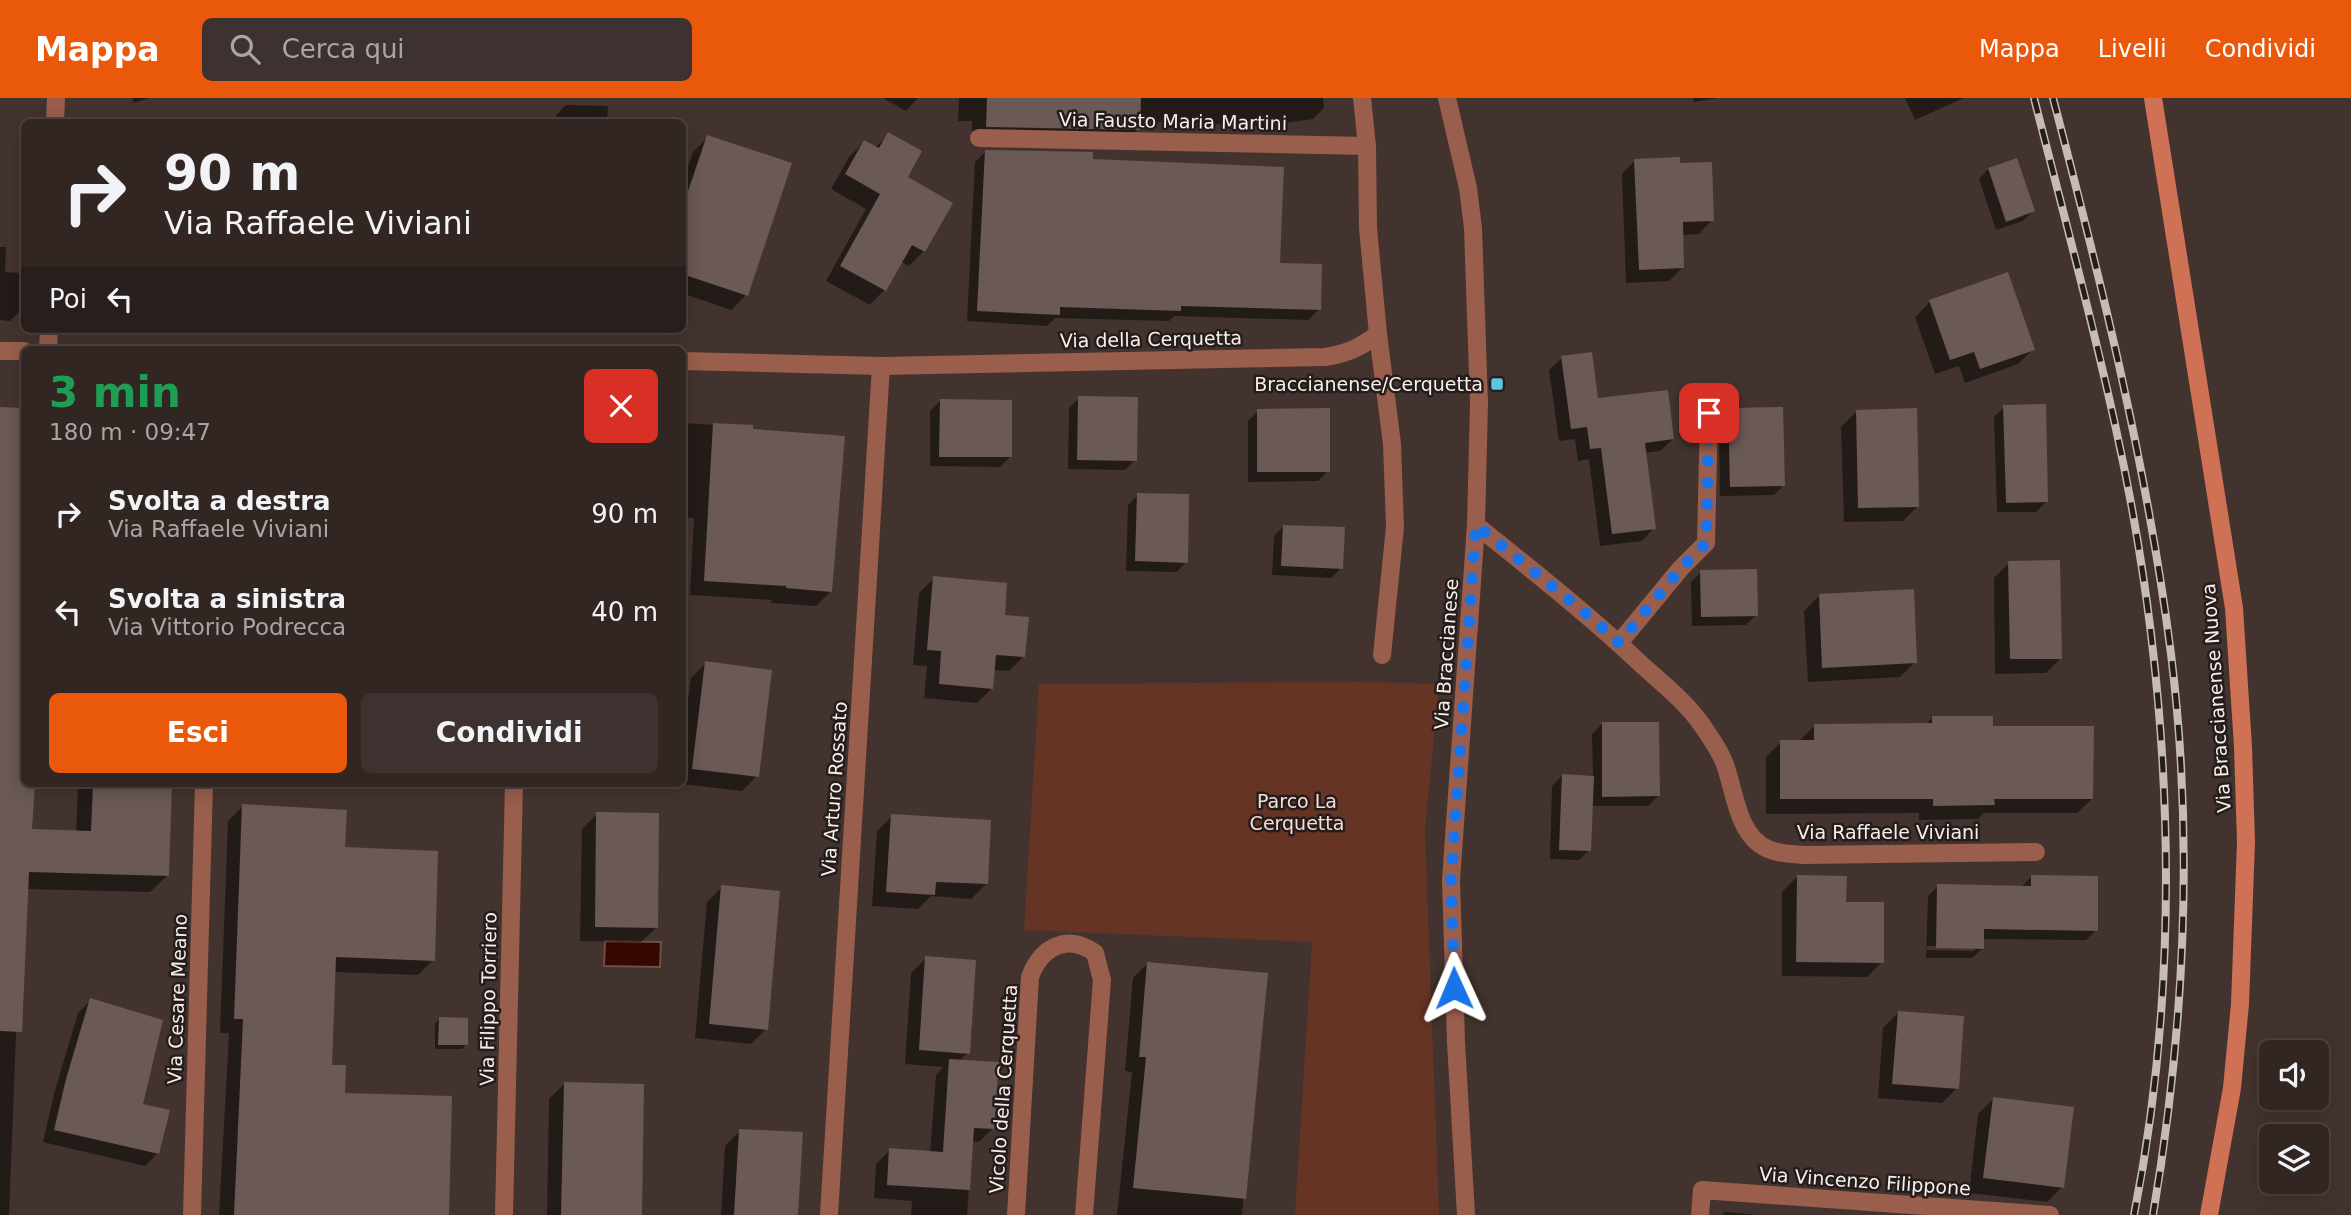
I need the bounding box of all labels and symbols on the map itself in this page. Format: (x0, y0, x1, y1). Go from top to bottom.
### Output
street label: Via Fausto Maria Martini (1059, 108, 1287, 134)
street label: Via della Cerquetta (1060, 326, 1242, 352)
place label: Braccianense/Cerquetta (1254, 373, 1483, 395)
marker: Braccianense/Cerquetta (1489, 376, 1505, 392)
pin (1679, 383, 1739, 443)
street label: Via Braccianese (1430, 578, 1462, 730)
street label: Via Braccianense Nuova (2197, 583, 2235, 813)
street label: Via Arturo Rossato (817, 701, 851, 877)
park label: Parco La Cerquetta (1250, 790, 1344, 834)
street label: Via Raffaele Viviani (1797, 821, 1979, 843)
street label: Via Filippo Torriero (475, 912, 501, 1086)
street label: Via Cesare Meano (163, 913, 191, 1085)
position arrow (1417, 951, 1491, 1025)
street label: Vicolo della Cerquetta (985, 984, 1021, 1194)
street label: Via Vincenzo Filippone (1758, 1163, 1972, 1199)

